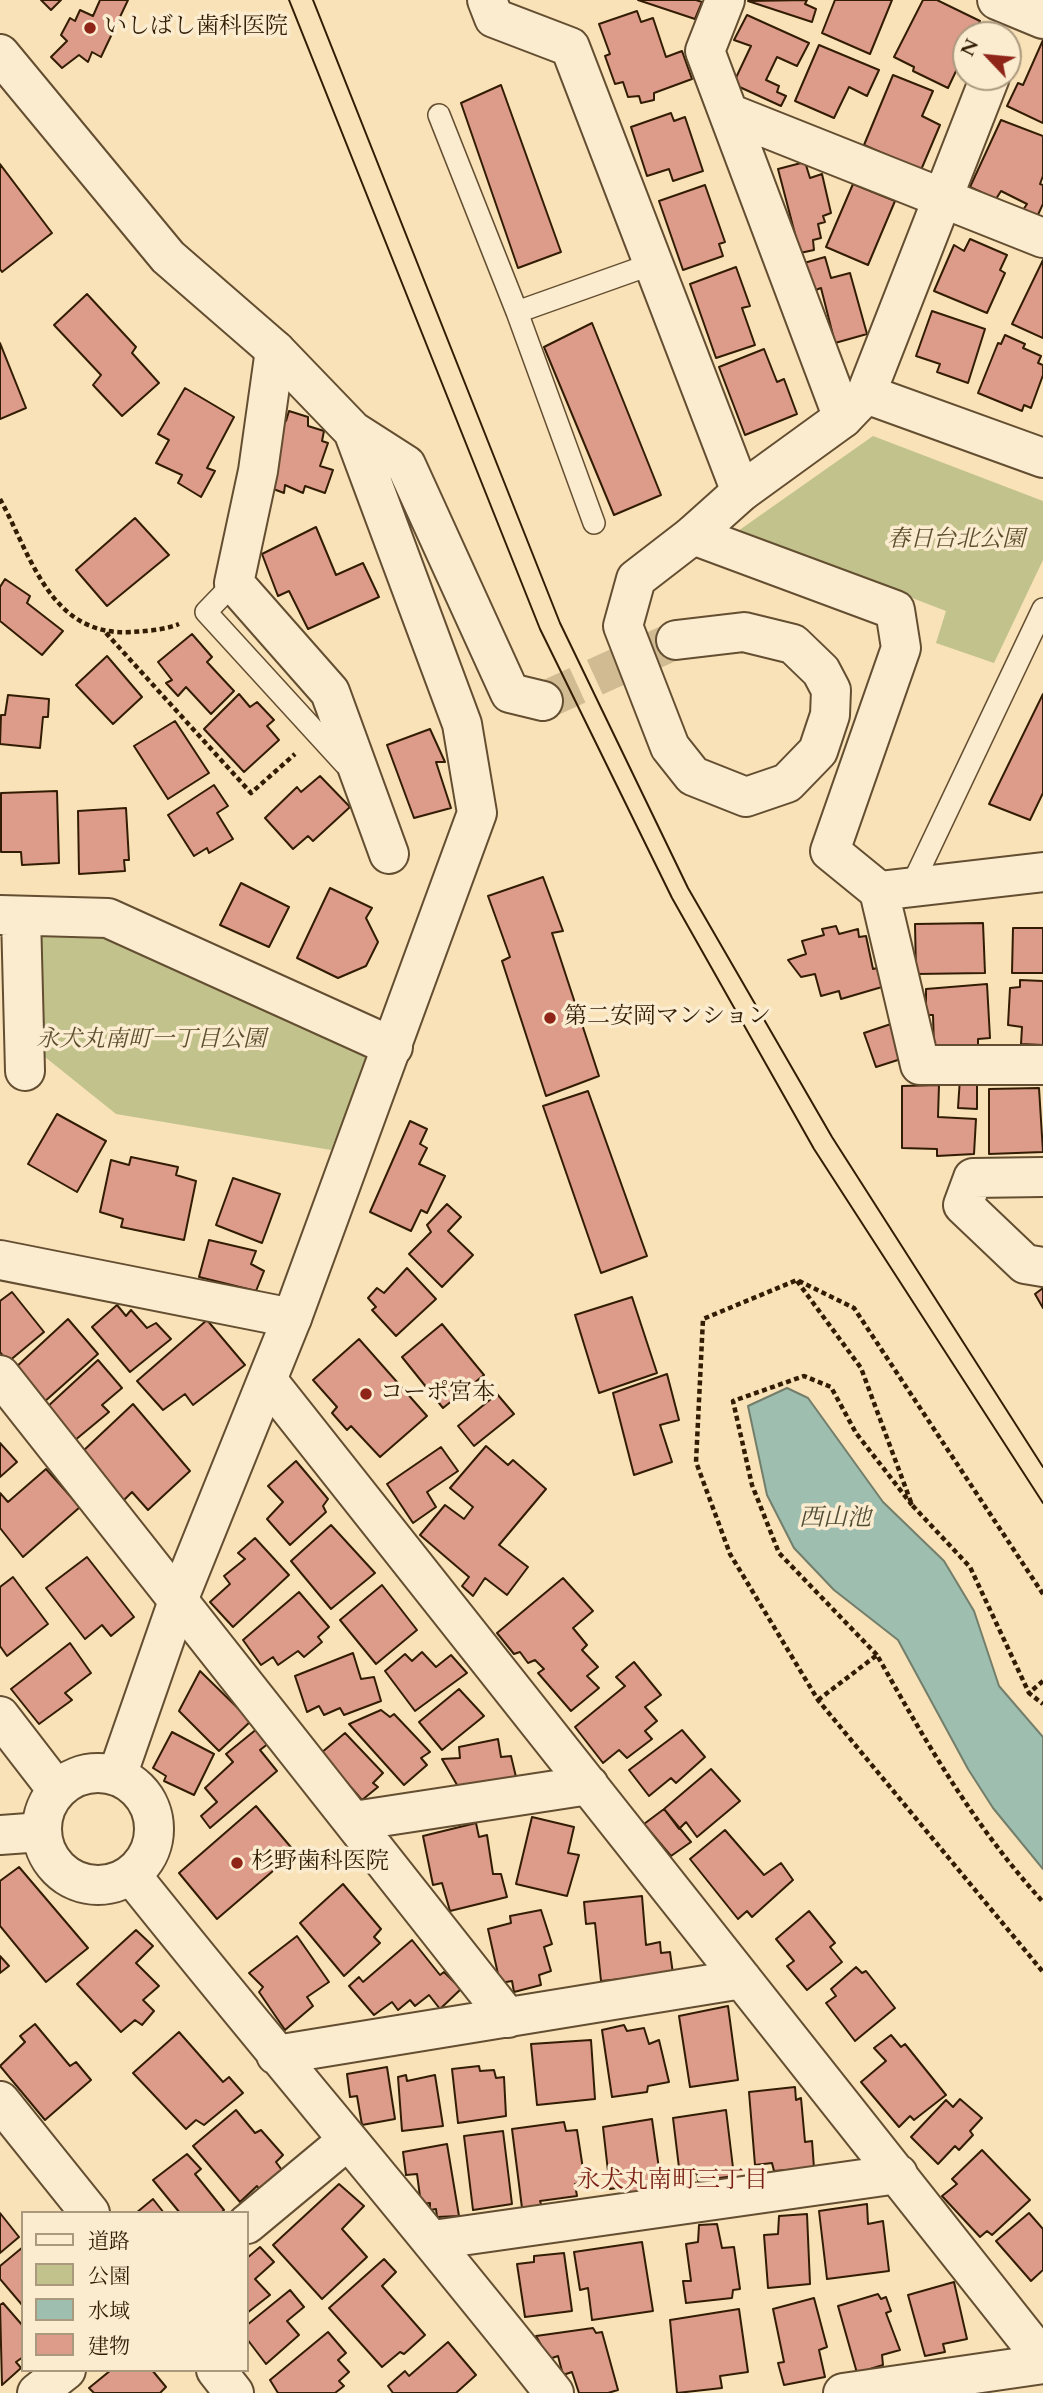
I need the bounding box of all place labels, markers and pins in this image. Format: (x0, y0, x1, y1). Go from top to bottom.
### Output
place label: いしばし歯科医院 (104, 14, 288, 42)
marker: いしばし歯科医院 (82, 20, 98, 36)
place label: 第二安岡マンション (564, 1004, 771, 1032)
marker: 第二安岡マンション (542, 1010, 558, 1026)
place label: コーポ宮本 (380, 1380, 495, 1408)
marker: コーポ宮本 (358, 1386, 374, 1402)
place label: 杉野歯科医院 (251, 1849, 389, 1877)
marker: 杉野歯科医院 (229, 1855, 245, 1871)

